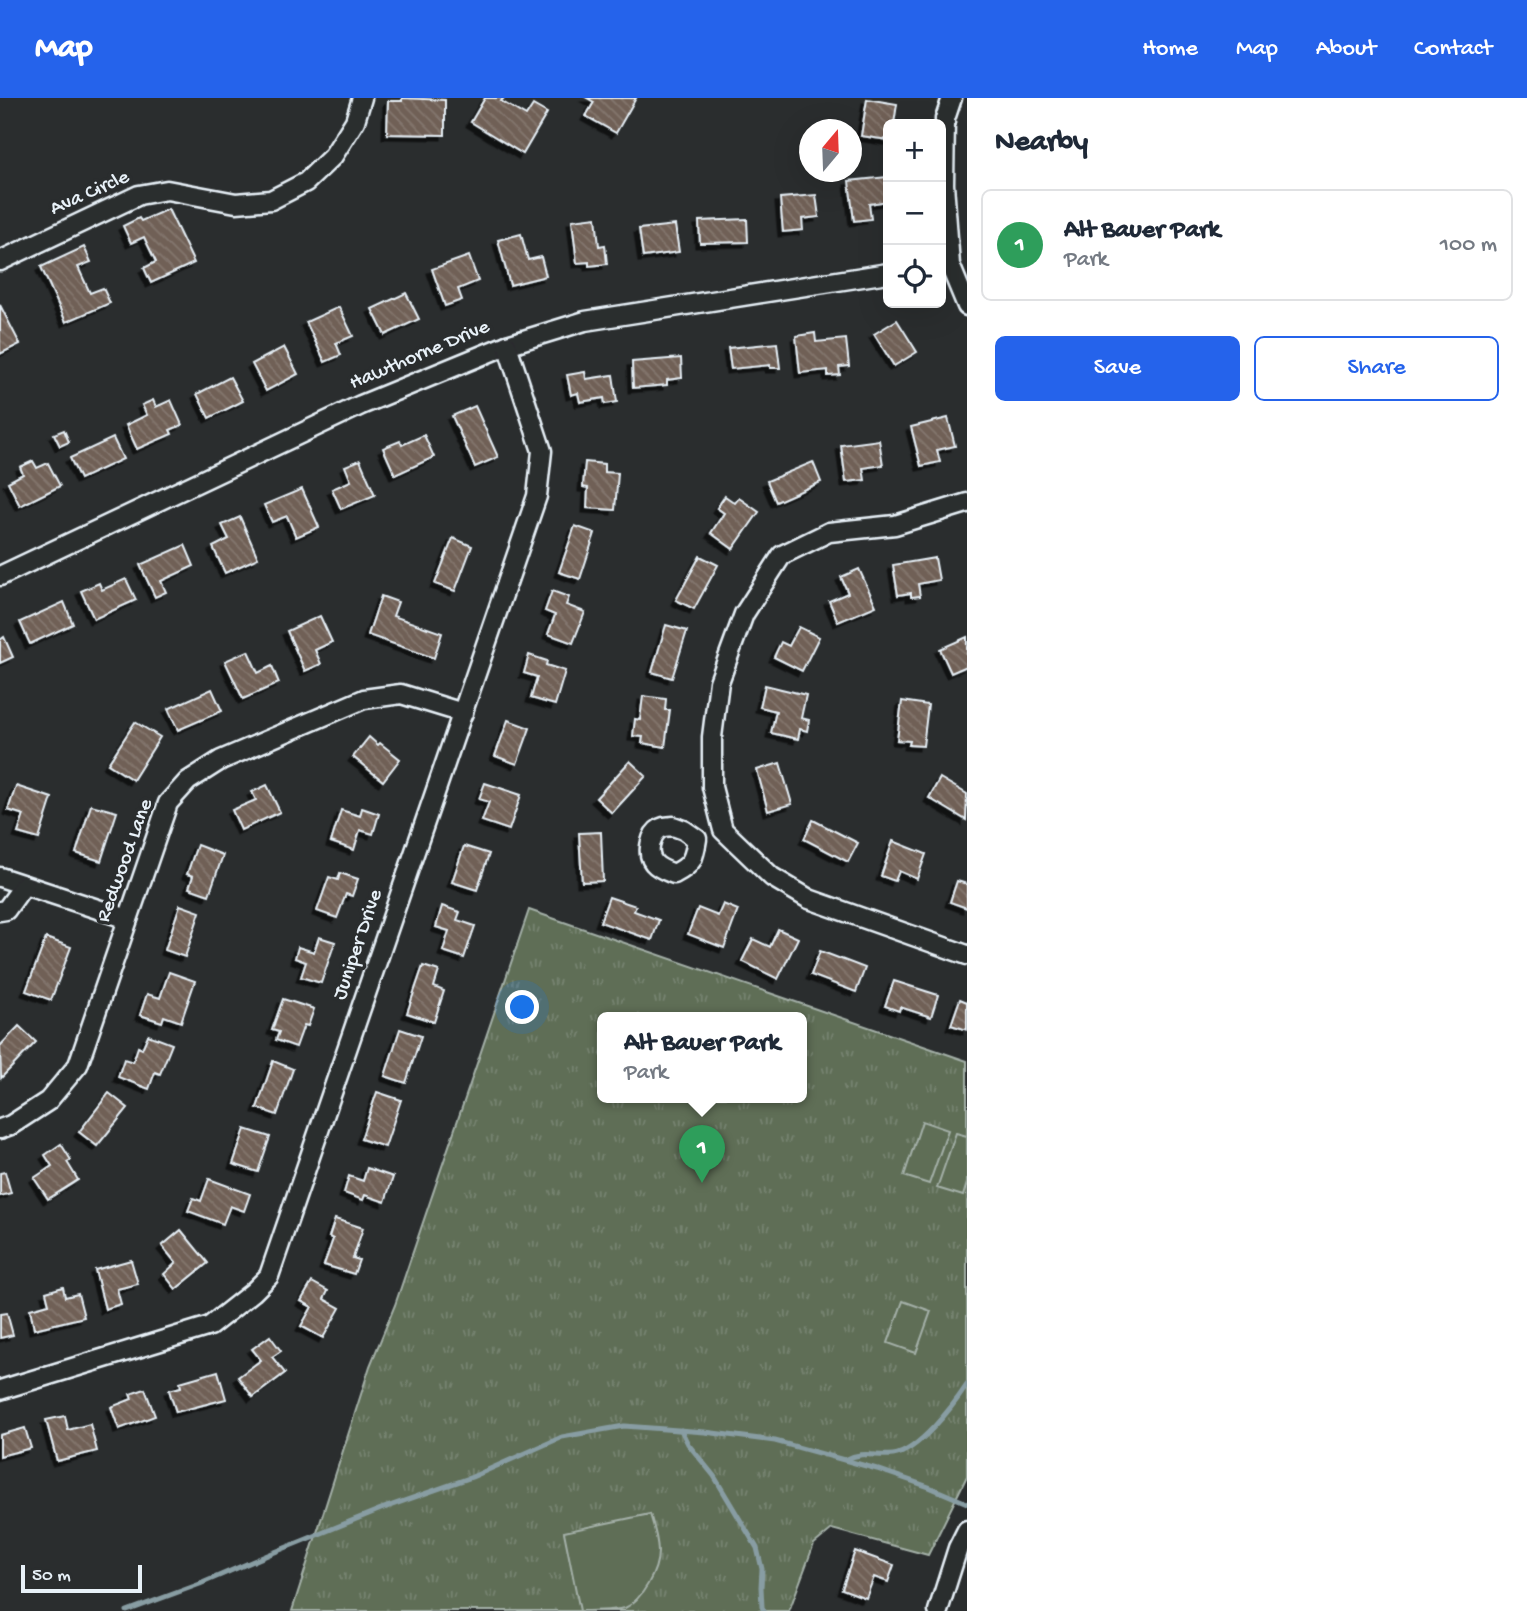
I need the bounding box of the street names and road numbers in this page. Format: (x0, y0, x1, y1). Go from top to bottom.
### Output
street label: Ava Circle (46, 165, 135, 223)
street label: Hawthorne Drive (346, 315, 495, 397)
street label: Redwood Lane (92, 795, 160, 926)
street label: Juniper Drive (328, 886, 390, 1003)

